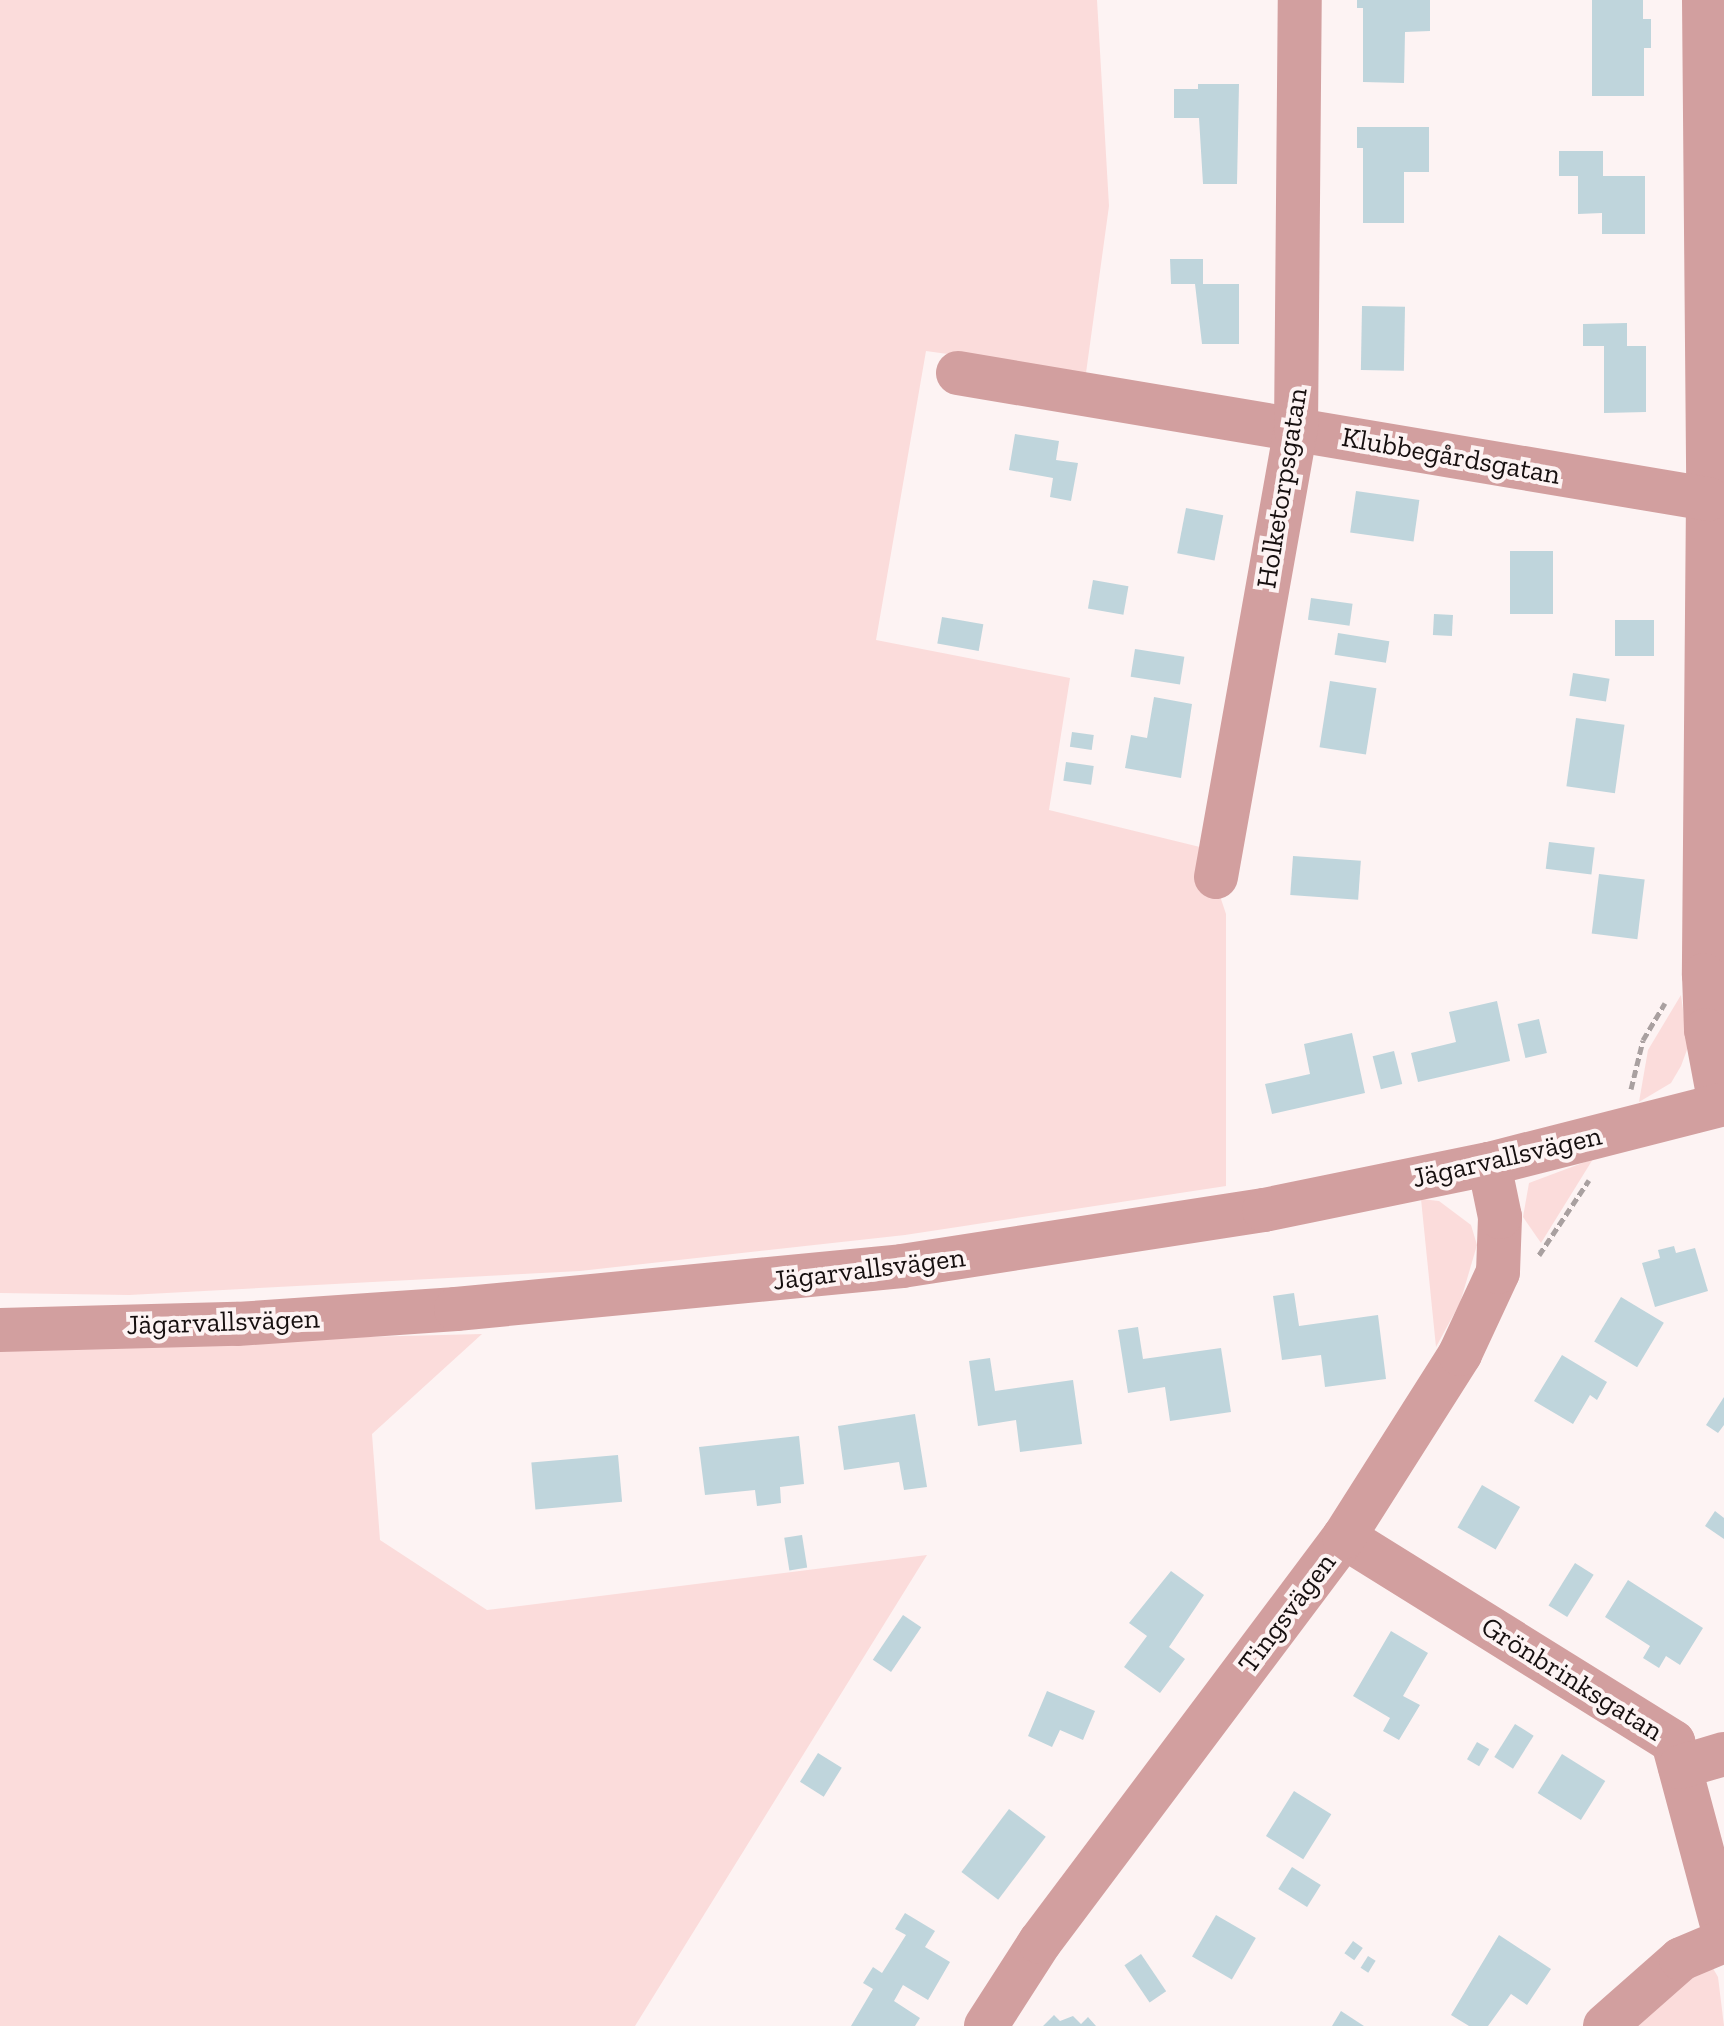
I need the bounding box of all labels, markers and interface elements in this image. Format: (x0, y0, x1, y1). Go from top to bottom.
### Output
street label: Holketorpsgatan (1250, 385, 1314, 591)
street label: Klubbegårdsgatan (1339, 420, 1563, 492)
street label: Jägarvallsvägen (1409, 1119, 1605, 1195)
street label: Jägarvallsvägen (771, 1241, 967, 1297)
street label: Jägarvallsvägen (126, 1302, 320, 1342)
street label: Tingsvägen (1231, 1547, 1343, 1679)
street label: Grönbrinksgatan (1475, 1610, 1669, 1748)

